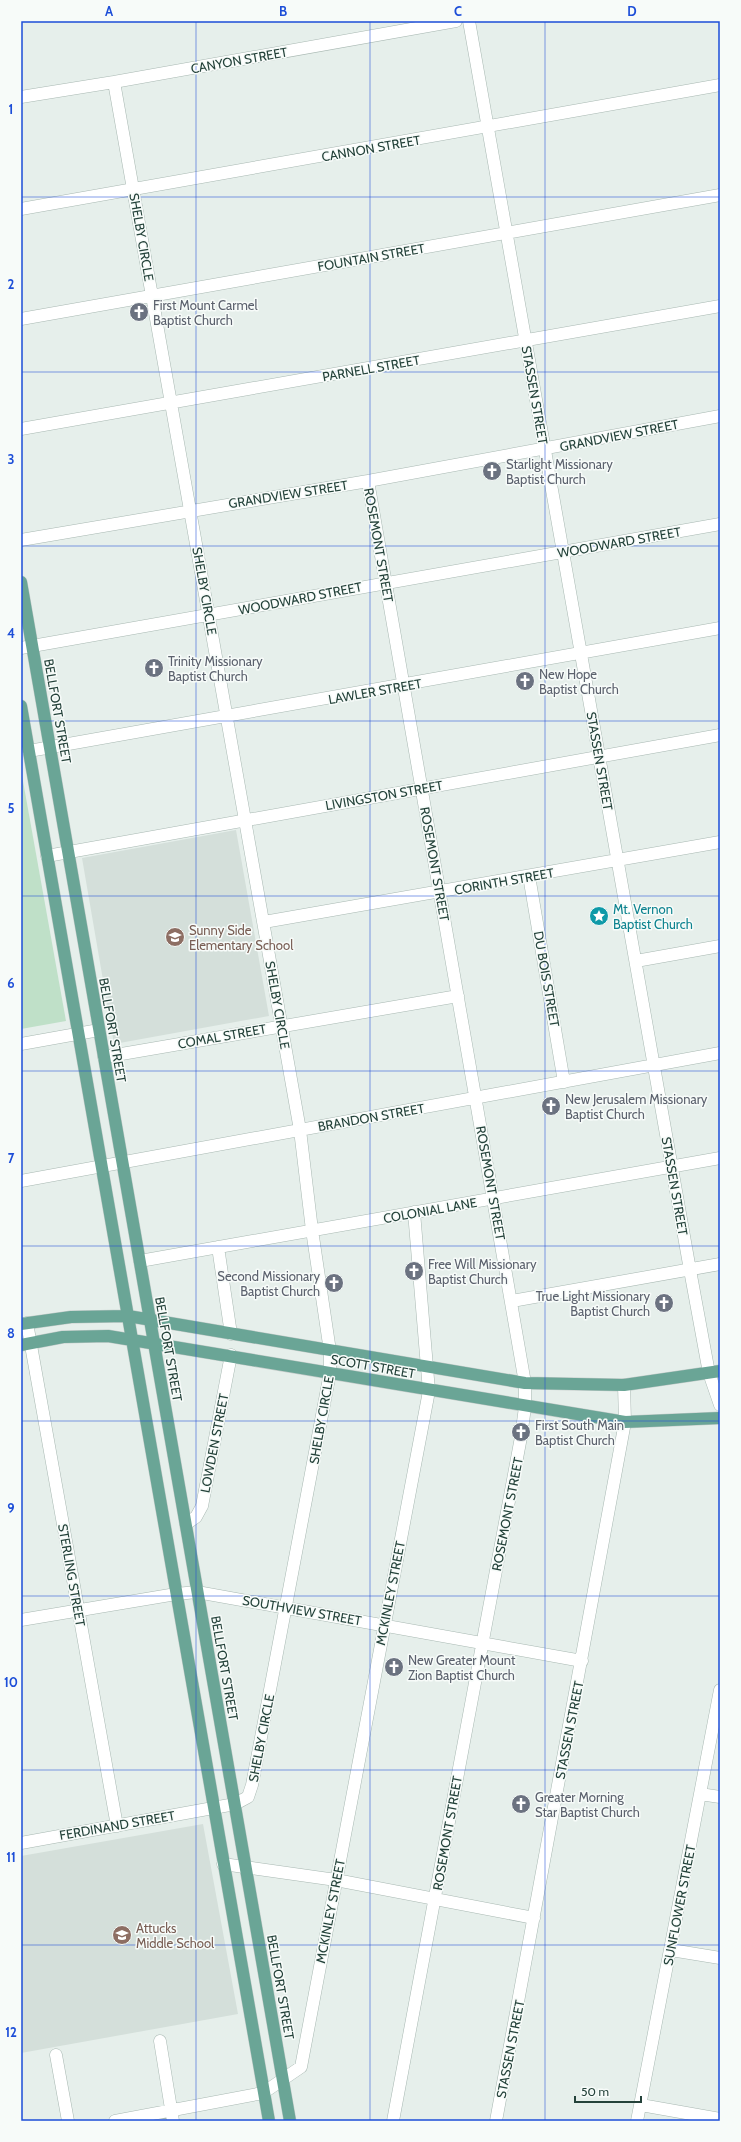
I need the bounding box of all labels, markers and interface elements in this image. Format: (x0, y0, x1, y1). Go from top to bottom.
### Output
text: A (105, 3, 114, 19)
text: B (279, 3, 287, 19)
text: C (454, 3, 462, 19)
text: D (627, 3, 637, 19)
street label: CANYON STREET (189, 44, 289, 76)
text: 1 (9, 101, 13, 117)
street label: CANNON STREET (320, 131, 422, 165)
street label: SHELBY CIRCLE (126, 192, 158, 282)
street label: FOUNTAIN STREET (316, 240, 426, 274)
text: 2 (8, 276, 15, 292)
place label: First Mount Carmel Baptist Church (153, 297, 258, 328)
church icon: First Mount Carmel Baptist Church (128, 301, 150, 323)
street label: STASSEN STREET (518, 344, 552, 446)
street label: PARNELL STREET (321, 352, 421, 384)
street label: GRANDVIEW STREET (558, 416, 680, 454)
text: 3 (7, 451, 15, 467)
place label: Starlight Missionary Baptist Church (506, 456, 613, 487)
church icon: Starlight Missionary Baptist Church (481, 460, 503, 482)
street label: GRANDVIEW STREET (227, 477, 349, 511)
street label: ROSEMONT STREET (361, 487, 397, 604)
street label: WOODWARD STREET (556, 523, 682, 561)
street label: SHELBY CIRCLE (189, 546, 221, 636)
street label: WOODWARD STREET (237, 578, 363, 618)
text: 4 (7, 625, 15, 641)
place label: Trinity Missionary Baptist Church (168, 653, 263, 684)
street label: BELLFORT STREET (41, 657, 75, 765)
church icon: Trinity Missionary Baptist Church (143, 657, 165, 679)
place label: New Hope Baptist Church (539, 666, 619, 697)
church icon: New Hope Baptist Church (514, 670, 536, 692)
street label: LAWLER STREET (327, 675, 423, 707)
street label: STASSEN STREET (583, 710, 617, 812)
street label: LIVINGSTON STREET (324, 777, 444, 813)
text: 5 (8, 800, 15, 816)
street label: ROSEMONT STREET (417, 806, 453, 923)
street label: CORINTH STREET (453, 864, 555, 898)
place label: Mt. Vernon Baptist Church (613, 901, 693, 932)
place icon: Mt. Vernon Baptist Church (588, 905, 610, 927)
place label: Sunny Side Elementary School (189, 922, 293, 953)
school or university icon: Sunny Side Elementary School (164, 926, 186, 948)
street label: DU BOIS STREET (531, 930, 563, 1028)
street label: SHELBY CIRCLE (262, 960, 294, 1050)
text: 6 (7, 975, 15, 991)
street label: BELLFORT STREET (96, 976, 130, 1084)
street label: COMAL STREET (177, 1020, 268, 1052)
place label: New Jerusalem Missionary Baptist Church (565, 1091, 708, 1122)
church icon: New Jerusalem Missionary Baptist Church (540, 1095, 562, 1117)
street label: BRANDON STREET (316, 1100, 426, 1134)
street label: ROSEMONT STREET (473, 1125, 509, 1242)
street label: STASSEN STREET (658, 1135, 692, 1237)
text: 7 (8, 1150, 15, 1166)
street label: COLONIAL LANE (382, 1194, 478, 1226)
place label: Free Will Missionary Baptist Church (428, 1256, 537, 1287)
church icon: Free Will Missionary Baptist Church (403, 1260, 425, 1282)
place label: Second Missionary Baptist Church (217, 1268, 320, 1299)
church icon: Second Missionary Baptist Church (323, 1272, 345, 1294)
place label: True Light Missionary Baptist Church (536, 1288, 650, 1319)
church icon: True Light Missionary Baptist Church (653, 1292, 675, 1314)
street label: BELLFORT STREET (152, 1295, 186, 1403)
text: 8 (7, 1325, 15, 1341)
street label: SCOTT STREET (329, 1351, 417, 1381)
street label: SHELBY CIRCLE (305, 1375, 337, 1465)
street label: LOWDEN STREET (197, 1392, 231, 1494)
place label: First South Main Baptist Church (535, 1417, 624, 1448)
church icon: First South Main Baptist Church (510, 1421, 532, 1443)
street label: ROSEMONT STREET (488, 1456, 526, 1572)
text: 9 (7, 1500, 15, 1516)
street label: STERLING STREET (55, 1522, 89, 1628)
street label: MCKINLEY STREET (372, 1539, 408, 1647)
street label: SOUTHVIEW STREET (241, 1592, 363, 1628)
street label: BELLFORT STREET (208, 1614, 242, 1722)
place label: New Greater Mount Zion Baptist Church (408, 1652, 516, 1683)
church icon: New Greater Mount Zion Baptist Church (383, 1656, 405, 1678)
text: 10 (4, 1674, 18, 1690)
street label: STASSEN STREET (552, 1679, 586, 1781)
street label: SHELBY CIRCLE (245, 1693, 277, 1783)
street label: ROSEMONT STREET (429, 1774, 465, 1891)
place label: Greater Morning Star Baptist Church (535, 1789, 640, 1820)
church icon: Greater Morning Star Baptist Church (510, 1793, 532, 1815)
street label: FERDINAND STREET (58, 1807, 176, 1843)
street label: SUNFLOWER STREET (659, 1843, 699, 1967)
text: 11 (6, 1849, 16, 1865)
street label: MCKINLEY STREET (312, 1857, 348, 1965)
place label: Attucks Middle School (136, 1920, 214, 1951)
school or university icon: Attucks Middle School (111, 1924, 133, 1946)
street label: BELLFORT STREET (264, 1933, 298, 2041)
street label: STASSEN STREET (493, 1998, 527, 2100)
text: 12 (5, 2024, 17, 2040)
scale bar (575, 2078, 641, 2104)
text: 50 m (581, 2084, 609, 2099)

